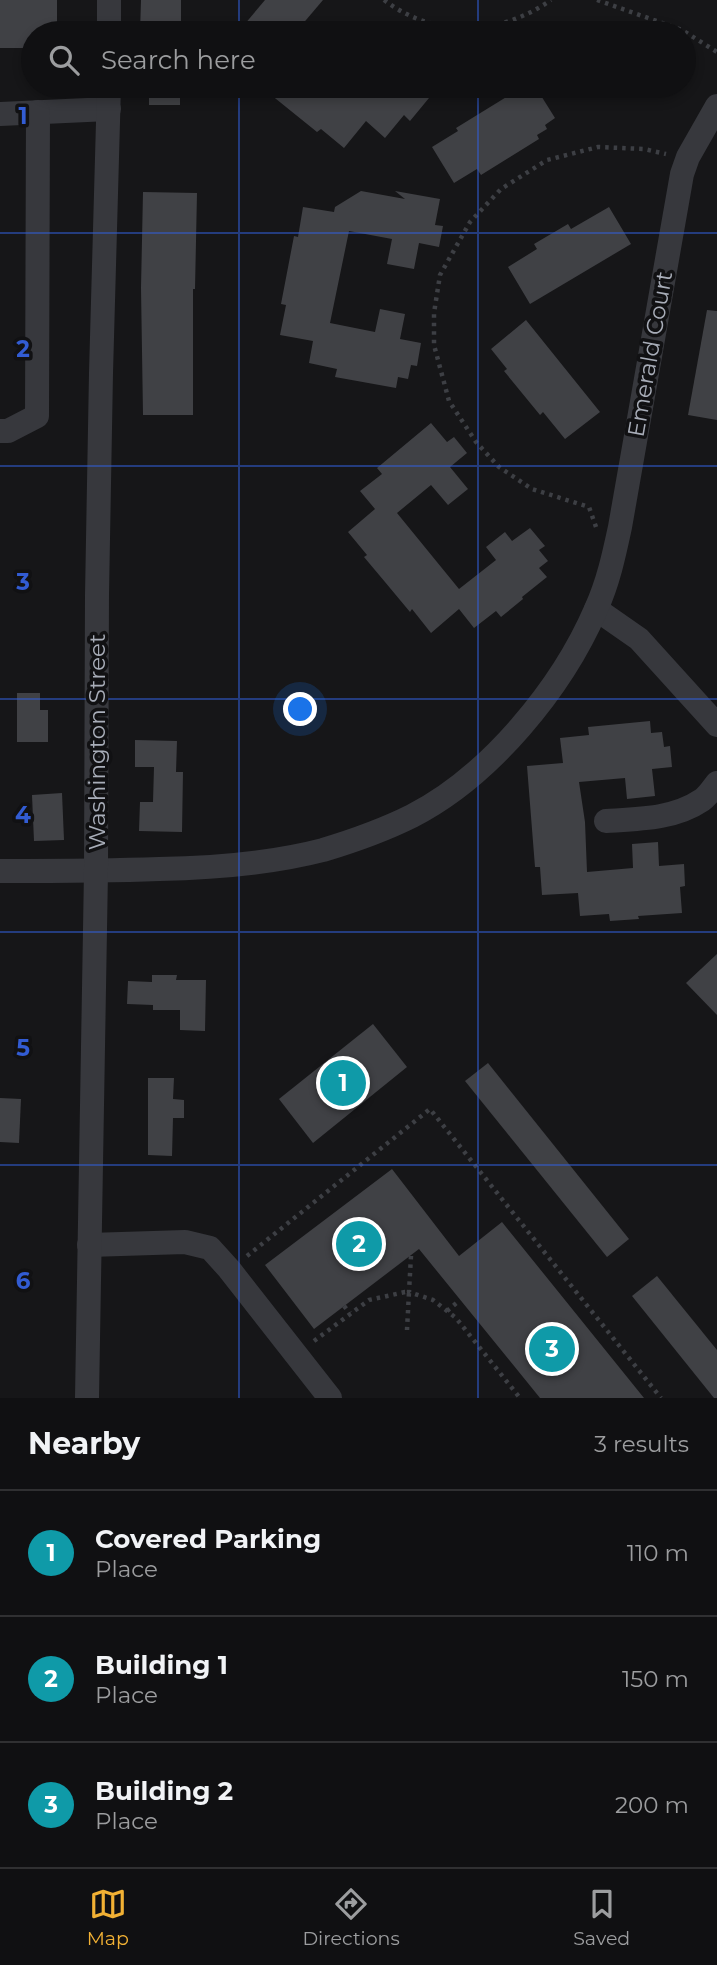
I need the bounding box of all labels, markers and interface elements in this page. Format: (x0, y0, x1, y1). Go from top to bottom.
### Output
search box (21, 21, 696, 98)
icon: search (45, 41, 83, 79)
text: Search here (101, 44, 256, 76)
text: 1 (18, 102, 28, 130)
street label: Emerald Court (622, 269, 678, 439)
text: 2 (16, 335, 30, 363)
text: 3 (15, 568, 30, 596)
street label: Washington Street (83, 634, 111, 850)
your location (283, 692, 317, 726)
text: 4 (15, 801, 31, 829)
text: 5 (16, 1034, 30, 1062)
pin: 1 (320, 1057, 366, 1109)
pin: 2 (336, 1218, 382, 1270)
text: 6 (16, 1267, 31, 1295)
pin: 3 (529, 1323, 575, 1375)
text: Nearby (28, 1425, 140, 1462)
text: 3 results (594, 1430, 689, 1458)
text: Covered Parking (95, 1523, 321, 1555)
text: 1 (46, 1539, 56, 1567)
text: 110 m (627, 1539, 689, 1567)
text: Place (95, 1555, 158, 1583)
text: Building 1 (95, 1649, 228, 1681)
text: 2 (44, 1665, 58, 1693)
text: 150 m (622, 1665, 689, 1693)
text: Place (95, 1681, 158, 1709)
text: Building 2 (95, 1775, 233, 1807)
text: 3 (44, 1791, 58, 1819)
text: 200 m (615, 1791, 689, 1819)
text: Place (95, 1807, 158, 1835)
tab: Map (87, 1885, 129, 1950)
tab: Directions (302, 1885, 400, 1950)
tab: Saved (573, 1885, 630, 1950)

